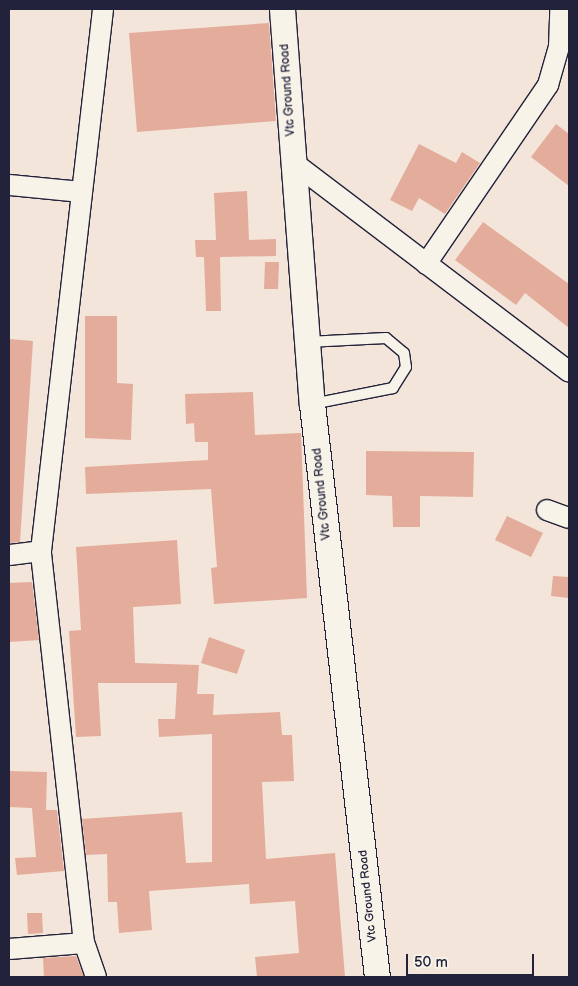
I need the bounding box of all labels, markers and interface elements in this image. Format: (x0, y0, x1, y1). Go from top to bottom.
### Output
street label: Vtc Ground Road (278, 43, 298, 137)
street label: Vtc Ground Road (310, 447, 334, 541)
street label: Vtc Ground Road (356, 849, 380, 943)
scale bar (408, 944, 536, 976)
text: 50 m (414, 953, 448, 972)

